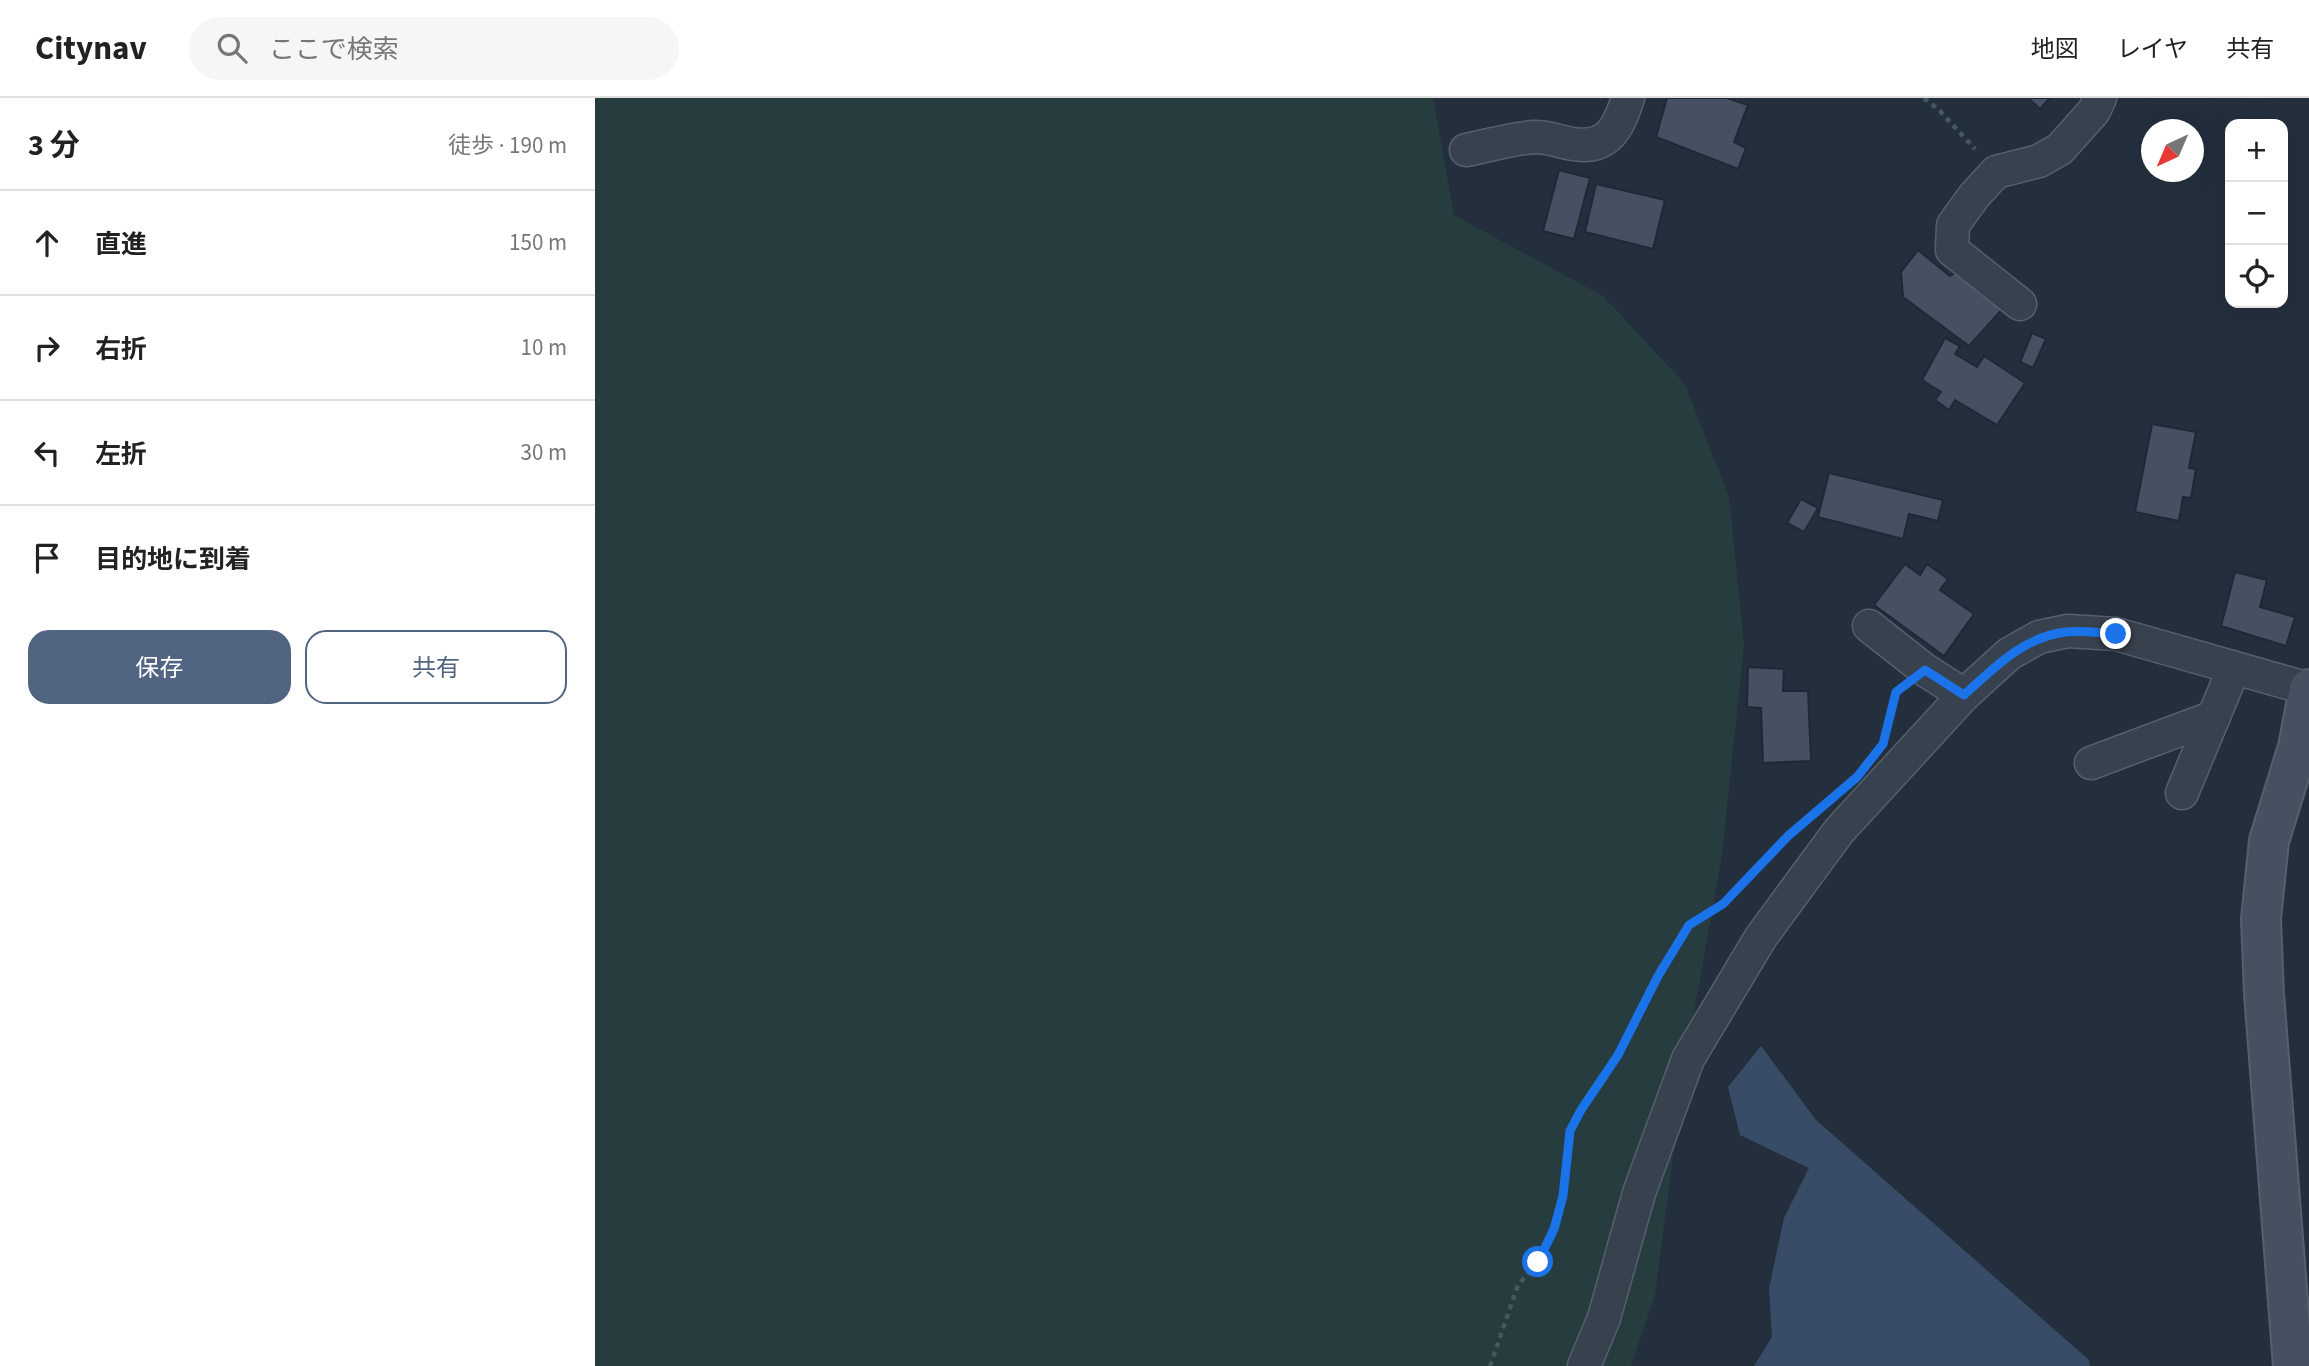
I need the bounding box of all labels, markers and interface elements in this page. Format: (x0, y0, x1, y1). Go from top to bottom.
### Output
search box (189, 17, 679, 80)
text: Citynav (35, 25, 147, 72)
icon: search (213, 29, 251, 67)
text: ここで検索 (269, 31, 399, 68)
text: 地図 (2031, 32, 2079, 67)
text: レイヤ (2117, 32, 2188, 67)
text: 共有 (2226, 32, 2274, 67)
north arrow (2141, 119, 2204, 182)
map controls (2225, 119, 2288, 308)
button: + (2225, 119, 2288, 182)
text: 3 分 (28, 124, 80, 167)
text: 徒歩 · 190 m (448, 129, 567, 162)
button: − (2225, 182, 2288, 245)
icon: ahead (28, 224, 66, 262)
text: 直進 (95, 226, 147, 263)
text: 150 m (509, 226, 567, 259)
button: locate (2225, 245, 2288, 308)
icon: right (28, 329, 66, 367)
text: 右折 (95, 331, 147, 368)
text: 10 m (520, 331, 567, 364)
icon: left (28, 434, 66, 472)
text: 左折 (95, 436, 147, 473)
text: 30 m (520, 436, 567, 469)
icon: arrive (28, 539, 66, 577)
text: 目的地に到着 (95, 541, 251, 578)
route end (2100, 618, 2131, 649)
button: 保存 (28, 630, 291, 704)
button: 共有 (305, 630, 567, 704)
route start (1522, 1246, 1553, 1277)

